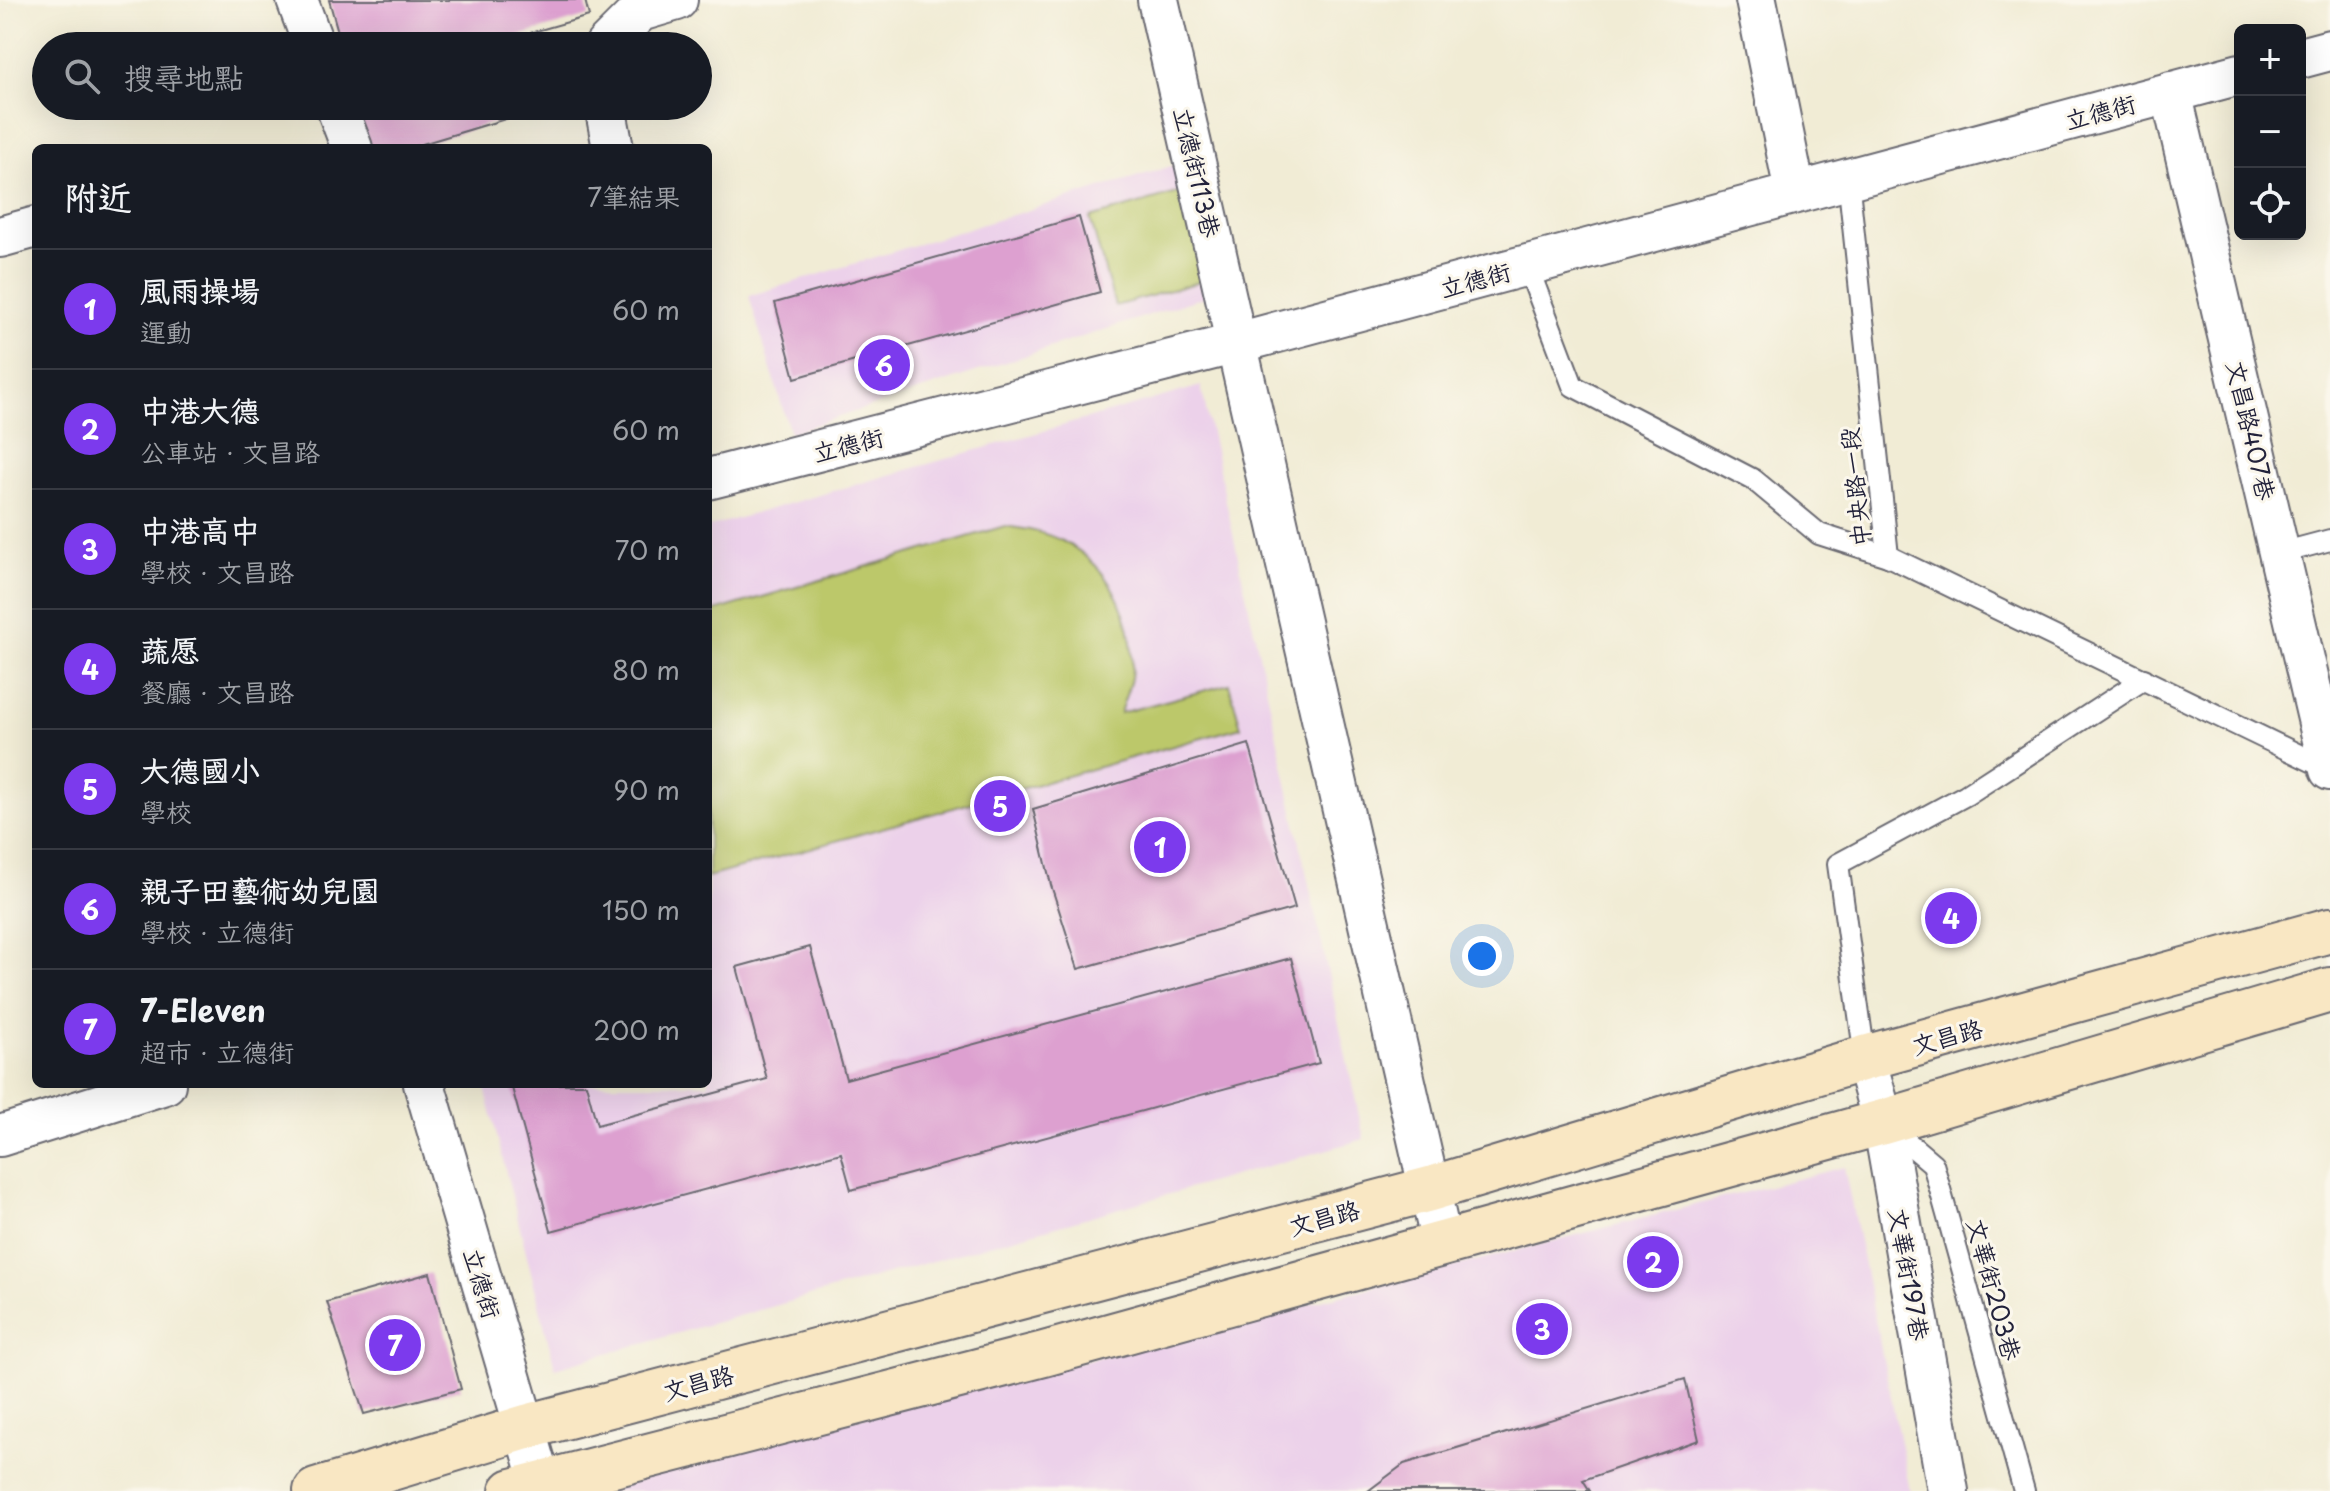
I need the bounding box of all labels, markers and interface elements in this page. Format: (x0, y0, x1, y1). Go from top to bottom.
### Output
map controls (2234, 24, 2306, 240)
button: + (2234, 24, 2306, 96)
search box (32, 32, 712, 120)
icon: search (60, 54, 104, 98)
text: 搜尋地點 (124, 54, 244, 99)
street label: 立德街 (2061, 84, 2139, 138)
button: − (2234, 96, 2306, 168)
street label: 立德街113巷 (1166, 103, 1230, 241)
button: locate (2234, 168, 2306, 240)
text: 附近 (64, 170, 132, 222)
text: 7筆結果 (587, 177, 680, 216)
street label: 立德街 (1436, 252, 1514, 306)
text: 風雨操場 (140, 267, 260, 312)
text: 1 (84, 290, 96, 329)
text: 60 m (612, 290, 680, 329)
text: 運動 (140, 312, 192, 351)
pin: 6 (858, 335, 910, 395)
street label: 文昌路407巷 (2218, 357, 2286, 503)
text: 中港大德 (140, 387, 260, 432)
text: 2 (81, 410, 99, 449)
text: 60 m (612, 410, 680, 449)
street label: 立德街 (809, 418, 887, 470)
street label: 中央路一段 (1830, 425, 1878, 549)
text: 公車站 · 文昌路 (140, 432, 320, 471)
text: 中港高中 (140, 507, 260, 552)
text: 3 (81, 530, 99, 569)
text: 70 m (615, 530, 680, 569)
text: 學校 · 文昌路 (140, 552, 294, 591)
text: 蔬愿 (140, 627, 200, 672)
text: 4 (81, 650, 99, 689)
text: 80 m (612, 650, 680, 689)
text: 餐廳 · 文昌路 (140, 672, 294, 711)
text: 大德國小 (140, 747, 260, 792)
text: 5 (82, 770, 98, 809)
text: 90 m (613, 770, 680, 809)
pin: 5 (974, 776, 1026, 836)
text: 學校 (140, 792, 192, 831)
pin: 1 (1134, 817, 1186, 877)
text: 親子田藝術幼兒園 (140, 867, 380, 912)
pin: 4 (1925, 888, 1977, 948)
text: 6 (81, 890, 99, 929)
text: 150 m (602, 890, 680, 929)
text: 學校 · 立德街 (140, 912, 294, 951)
your location (1462, 936, 1502, 976)
text: 7-Eleven (140, 987, 266, 1032)
street label: 文昌路 (1908, 1009, 1986, 1063)
text: 7 (83, 1010, 97, 1049)
text: 200 m (593, 1010, 680, 1049)
text: 超市 · 立德街 (140, 1032, 294, 1071)
street label: 文昌路 (1285, 1190, 1363, 1244)
street label: 文華街197巷 (1881, 1205, 1939, 1343)
street label: 文華街203巷 (1959, 1214, 2031, 1364)
pin: 2 (1627, 1232, 1679, 1292)
street label: 立德街 (455, 1243, 511, 1323)
pin: 3 (1516, 1299, 1568, 1359)
pin: 7 (369, 1315, 421, 1375)
street label: 文昌路 (659, 1355, 737, 1409)

